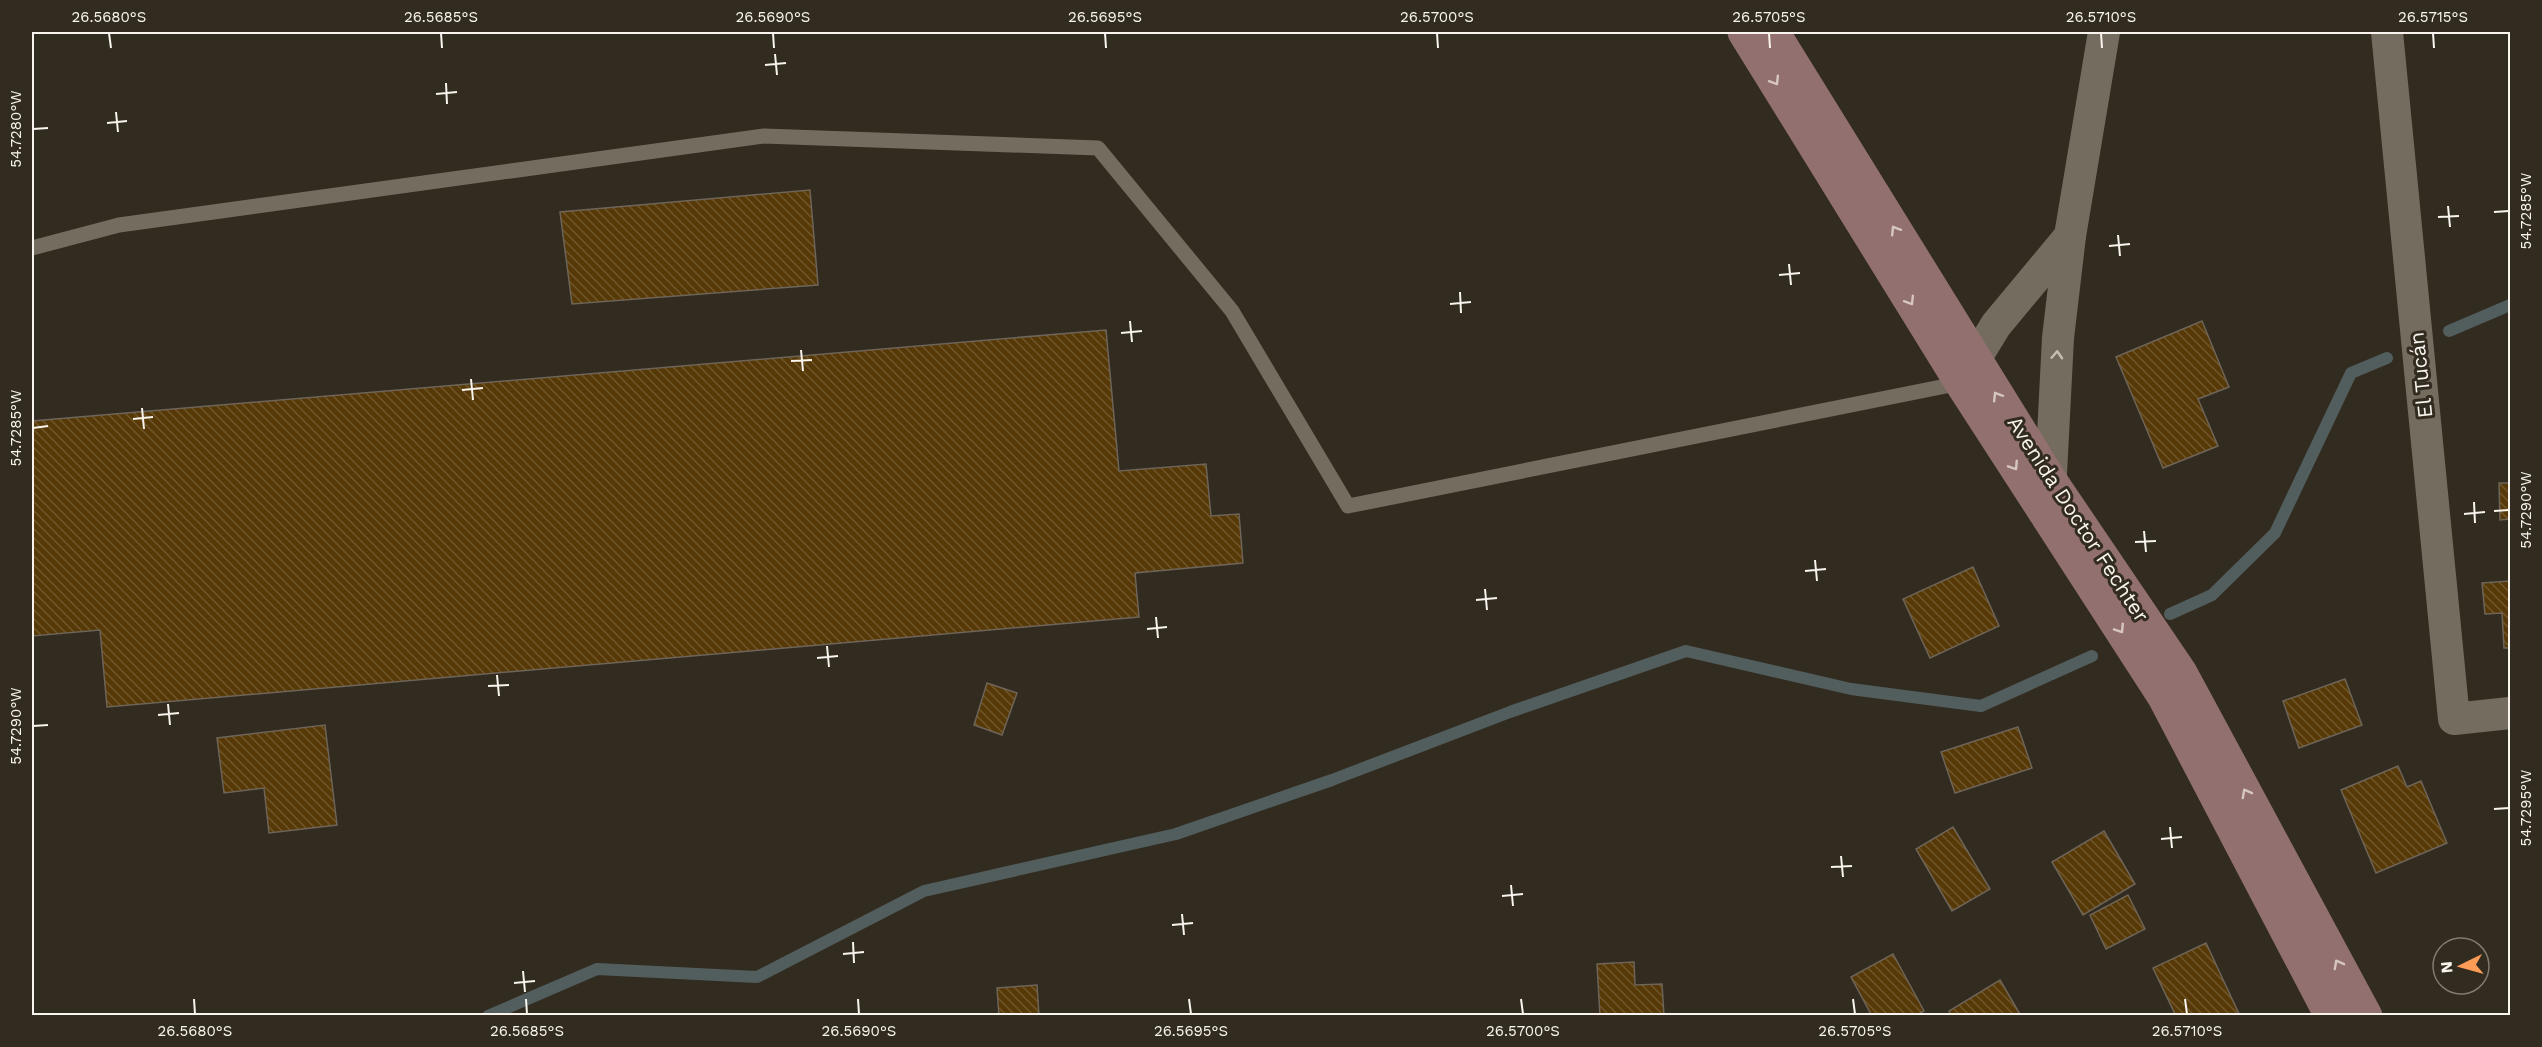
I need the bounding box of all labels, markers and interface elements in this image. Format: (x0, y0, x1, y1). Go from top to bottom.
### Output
text: 26.5680°S (72, 8, 146, 26)
text: 26.5685°S (404, 8, 478, 26)
text: 26.5690°S (736, 8, 810, 26)
text: 26.5695°S (1068, 8, 1142, 26)
text: 26.5700°S (1400, 8, 1474, 26)
text: 26.5705°S (1732, 8, 1806, 26)
text: 26.5710°S (2066, 8, 2136, 26)
text: 26.5715°S (2398, 8, 2468, 26)
one-way arrow (1767, 75, 1779, 85)
text: 54.7280°W (7, 90, 25, 168)
text: 54.7285°W (2517, 173, 2535, 249)
one-way arrow (1891, 226, 1903, 236)
one-way arrow (1903, 295, 1915, 305)
street label: El Tucán (2404, 331, 2437, 419)
one-way arrow (2051, 351, 2064, 360)
text: 54.7285°W (7, 390, 25, 466)
one-way arrow (1993, 392, 2005, 402)
street label: Avenida Doctor Fechter (2002, 411, 2155, 627)
one-way arrow (2007, 459, 2018, 470)
text: 54.7290°W (2517, 471, 2535, 549)
one-way arrow (2113, 623, 2124, 634)
text: 54.7290°W (7, 687, 25, 765)
text: 54.7295°W (2517, 770, 2535, 846)
one-way arrow (2242, 788, 2253, 799)
north arrow (2431, 936, 2491, 996)
one-way arrow (2334, 960, 2345, 970)
text: N (2437, 961, 2457, 974)
text: 26.5680°S (158, 1022, 232, 1040)
text: 26.5685°S (490, 1022, 564, 1040)
text: 26.5690°S (822, 1022, 896, 1040)
text: 26.5695°S (1154, 1022, 1228, 1040)
text: 26.5700°S (1486, 1022, 1560, 1040)
text: 26.5705°S (1818, 1022, 1892, 1040)
text: 26.5710°S (2152, 1022, 2222, 1040)

